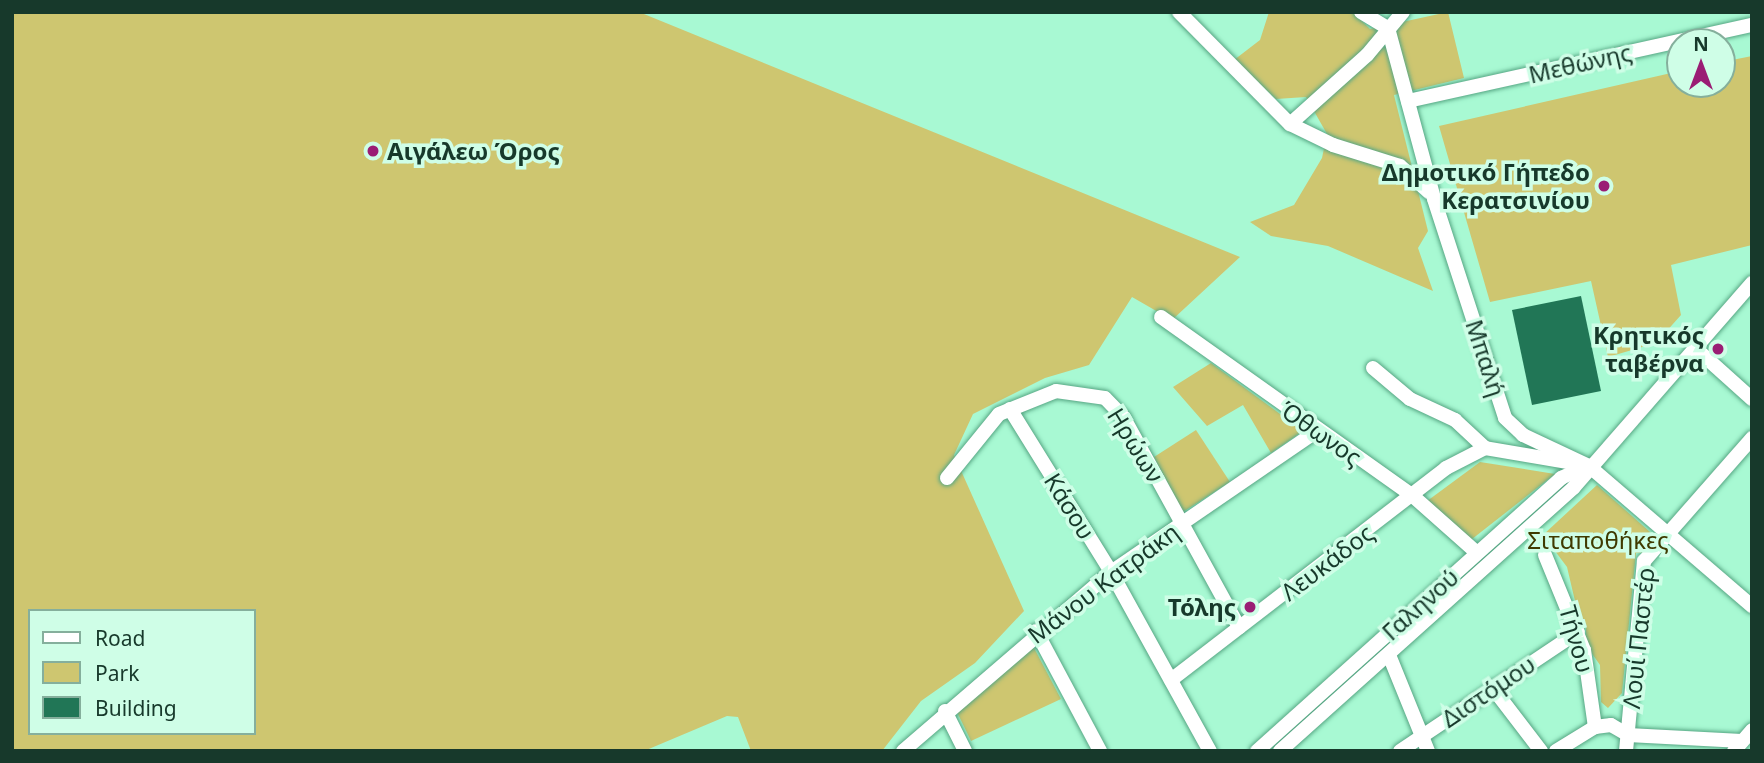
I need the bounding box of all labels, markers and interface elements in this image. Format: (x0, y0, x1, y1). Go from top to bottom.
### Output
north arrow (1666, 28, 1736, 98)
text: N (1693, 31, 1709, 57)
street label: Μεθώνης (1526, 37, 1634, 89)
place label: Αιγάλεω Όρος (387, 137, 560, 165)
marker: Αιγάλεω Όρος (365, 143, 381, 159)
place label: Δημοτικό Γήπεδο Κερατσινίου (1382, 158, 1590, 214)
marker: Δημοτικό Γήπεδο Κερατσινίου (1596, 178, 1612, 194)
street label: Μπαλή (1460, 316, 1512, 400)
place label: Κρητικός ταβέρνα (1593, 321, 1704, 377)
marker: Κρητικός ταβέρνα (1710, 341, 1726, 357)
street label: Όθωνος (1275, 395, 1367, 471)
street label: Ηρώων (1102, 402, 1170, 488)
street label: Κάσου (1039, 468, 1101, 544)
street label: Μάνου Κατράκη (1022, 517, 1184, 649)
street label: Λευκάδος (1275, 518, 1379, 606)
park label: Σιταποθήκες (1527, 526, 1669, 554)
street label: Γαληνού (1376, 562, 1464, 646)
street label: Λουί Παστέρ (1616, 566, 1660, 710)
place label: Τόλης (1168, 593, 1236, 621)
marker: Τόλης (1242, 599, 1258, 615)
street label: Τήνου (1554, 602, 1600, 676)
legend (28, 609, 256, 735)
text: Road (95, 624, 145, 652)
street label: Διστόμου (1436, 649, 1540, 733)
text: Park (95, 659, 139, 687)
text: Building (95, 694, 177, 722)

